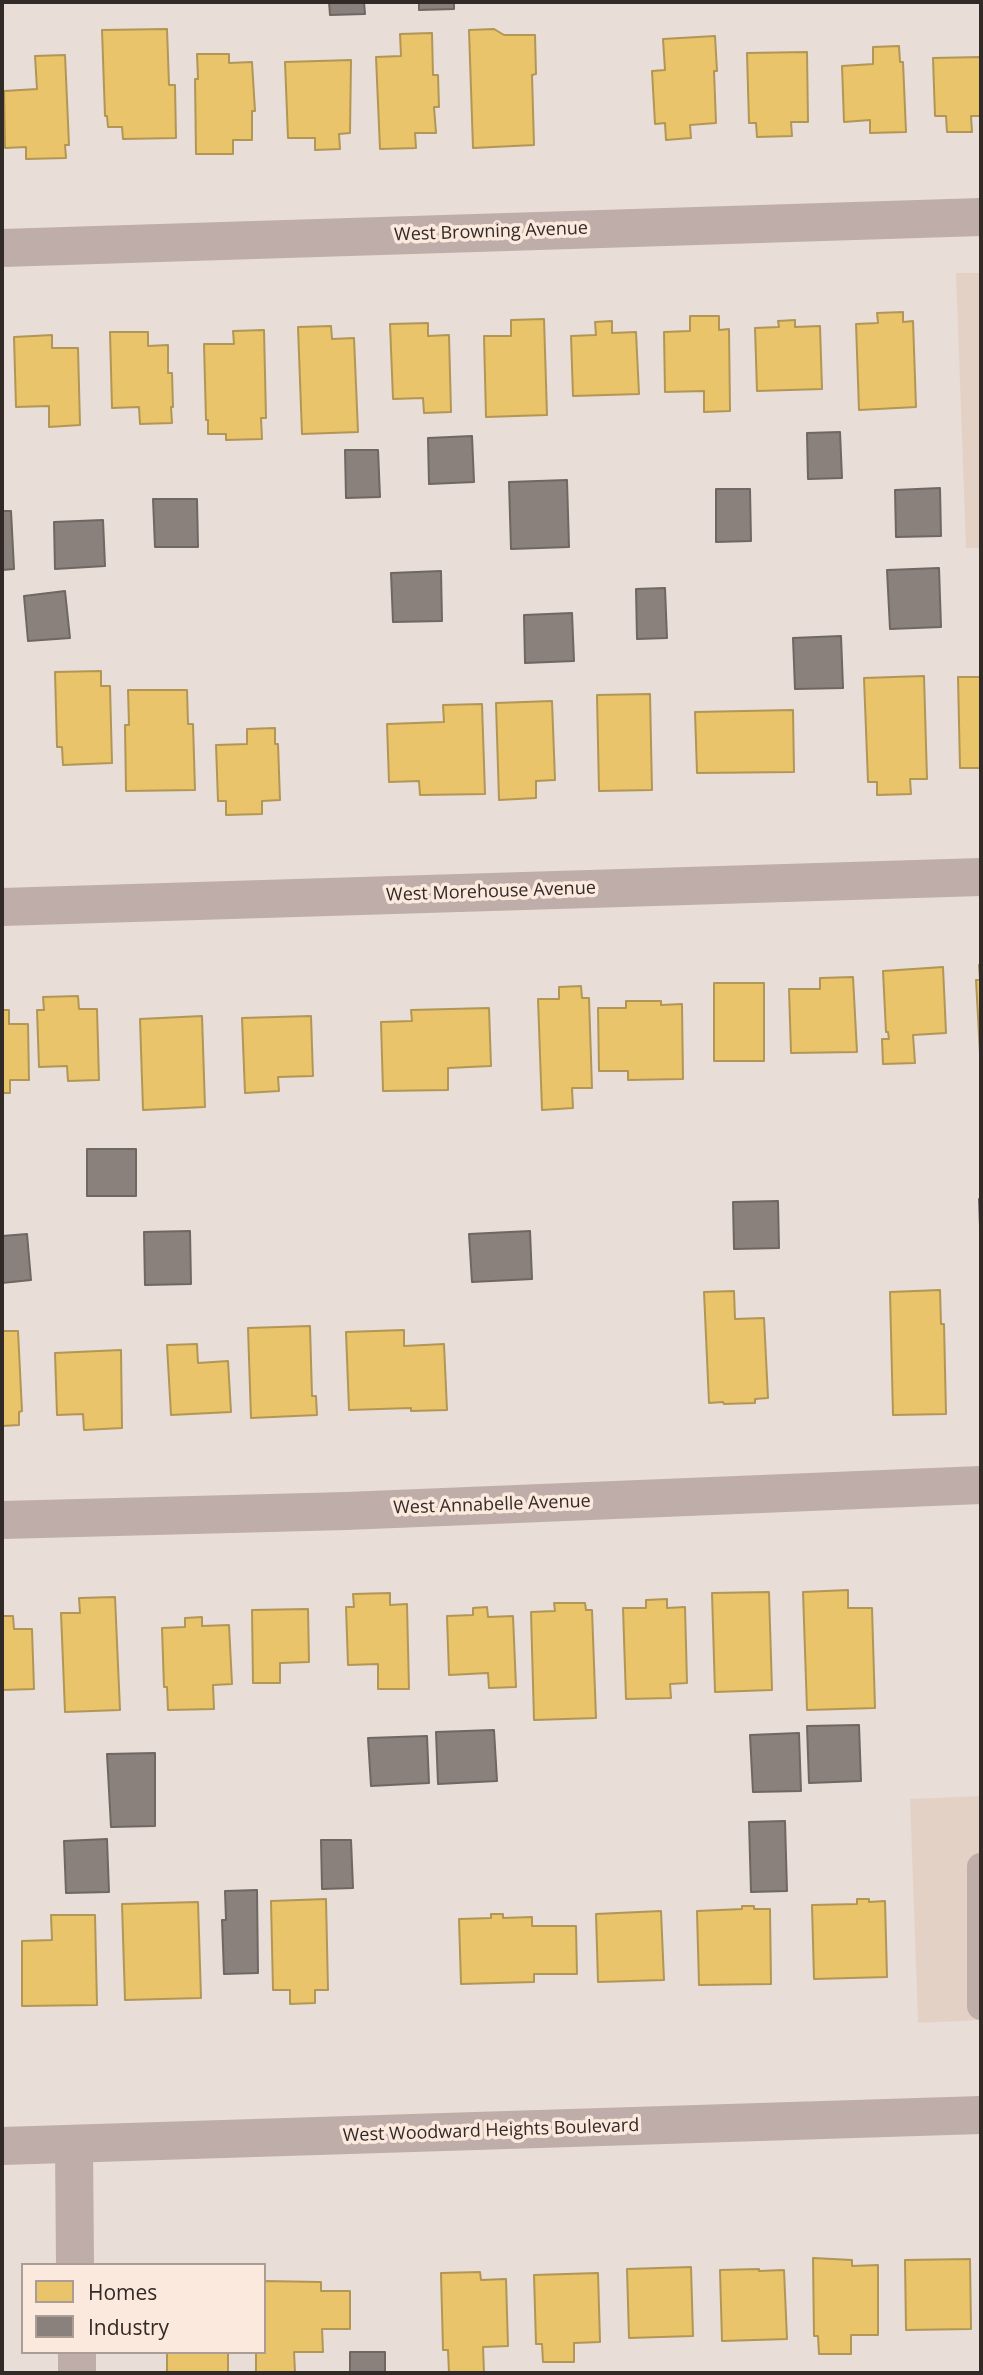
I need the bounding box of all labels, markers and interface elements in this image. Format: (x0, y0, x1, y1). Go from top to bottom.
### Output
street label: West Browning Avenue (394, 218, 588, 246)
street label: West Morehouse Avenue (386, 878, 596, 906)
street label: West Annabelle Avenue (393, 1491, 591, 1519)
street label: West Woodward Heights Boulevard (342, 2115, 640, 2147)
legend (21, 2263, 266, 2354)
text: Homes (88, 2278, 157, 2306)
text: Industry (88, 2313, 169, 2341)

